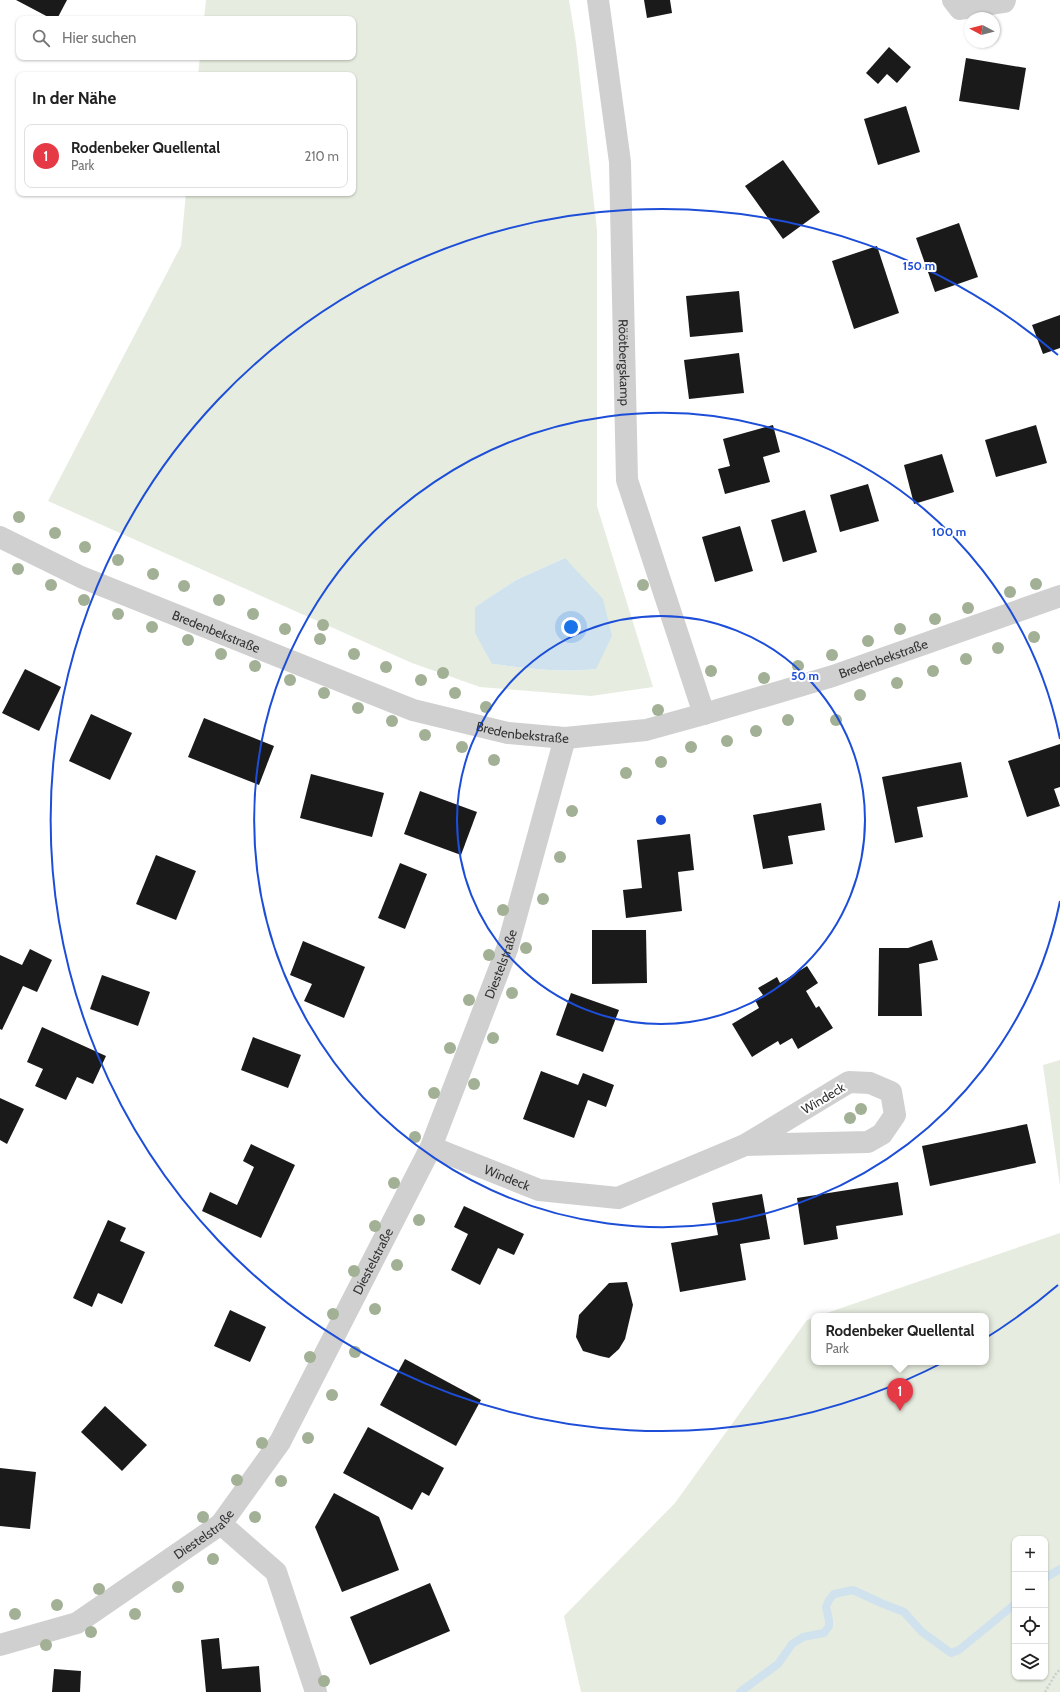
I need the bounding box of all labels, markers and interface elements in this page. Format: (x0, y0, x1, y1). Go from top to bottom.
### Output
north arrow (964, 12, 1000, 48)
search box (16, 16, 356, 60)
icon: search (30, 27, 52, 49)
text: Hier suchen (62, 29, 137, 47)
text: In der Nähe (32, 88, 116, 108)
text: Rodenbeker Quellental (71, 139, 220, 157)
text: 1 (44, 148, 48, 164)
text: 210 m (305, 148, 339, 164)
text: Park (71, 157, 94, 173)
text: 150 m (903, 258, 935, 273)
street label: Röötbergskamp (615, 319, 633, 406)
text: 100 m (932, 524, 966, 539)
street label: Bredenbekstraße (170, 606, 263, 656)
your location (561, 617, 581, 637)
street label: Bredenbekstraße (836, 635, 930, 681)
text: 50 m (791, 668, 819, 683)
street label: Bredenbekstraße (475, 718, 570, 746)
centre of rings (654, 813, 668, 827)
street label: Diestelstraße (481, 927, 520, 1001)
street label: Windeck (798, 1079, 848, 1117)
street label: Windeck (482, 1161, 533, 1194)
street label: Diestelstraße (349, 1225, 396, 1297)
popup (811, 1313, 989, 1365)
text: Rodenbeker Quellental (825, 1322, 975, 1340)
text: Park (825, 1340, 849, 1356)
pin: 1 (887, 1378, 913, 1411)
street label: Diestelstraße (170, 1506, 237, 1562)
map controls (1012, 1536, 1048, 1680)
button: + (1012, 1536, 1048, 1572)
button: − (1012, 1572, 1048, 1608)
button: locate (1012, 1608, 1048, 1644)
button: layers (1012, 1644, 1048, 1680)

